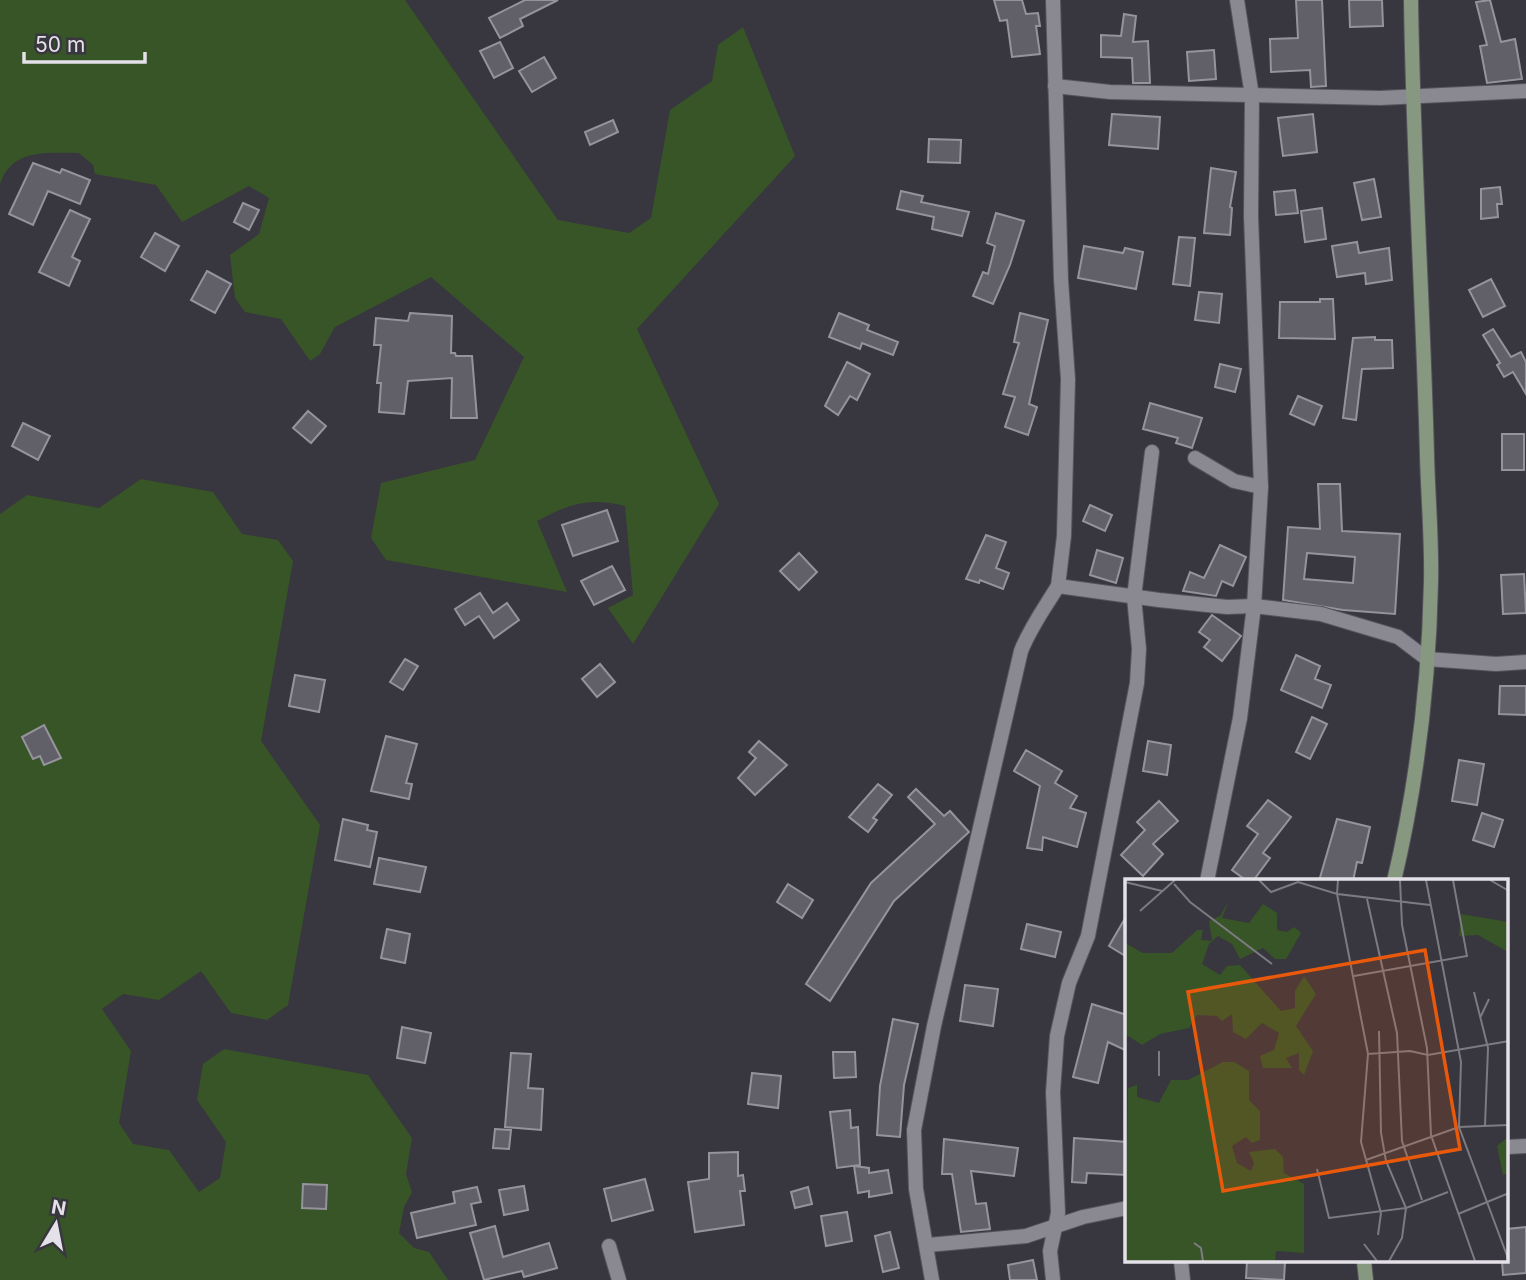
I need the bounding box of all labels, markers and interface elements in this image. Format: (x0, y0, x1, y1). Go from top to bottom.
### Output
scale bar (24, 21, 145, 65)
text: 50 m (35, 32, 85, 57)
inset map (1125, 879, 1508, 1262)
north arrow (21, 1189, 91, 1259)
text: N (50, 1195, 68, 1220)

